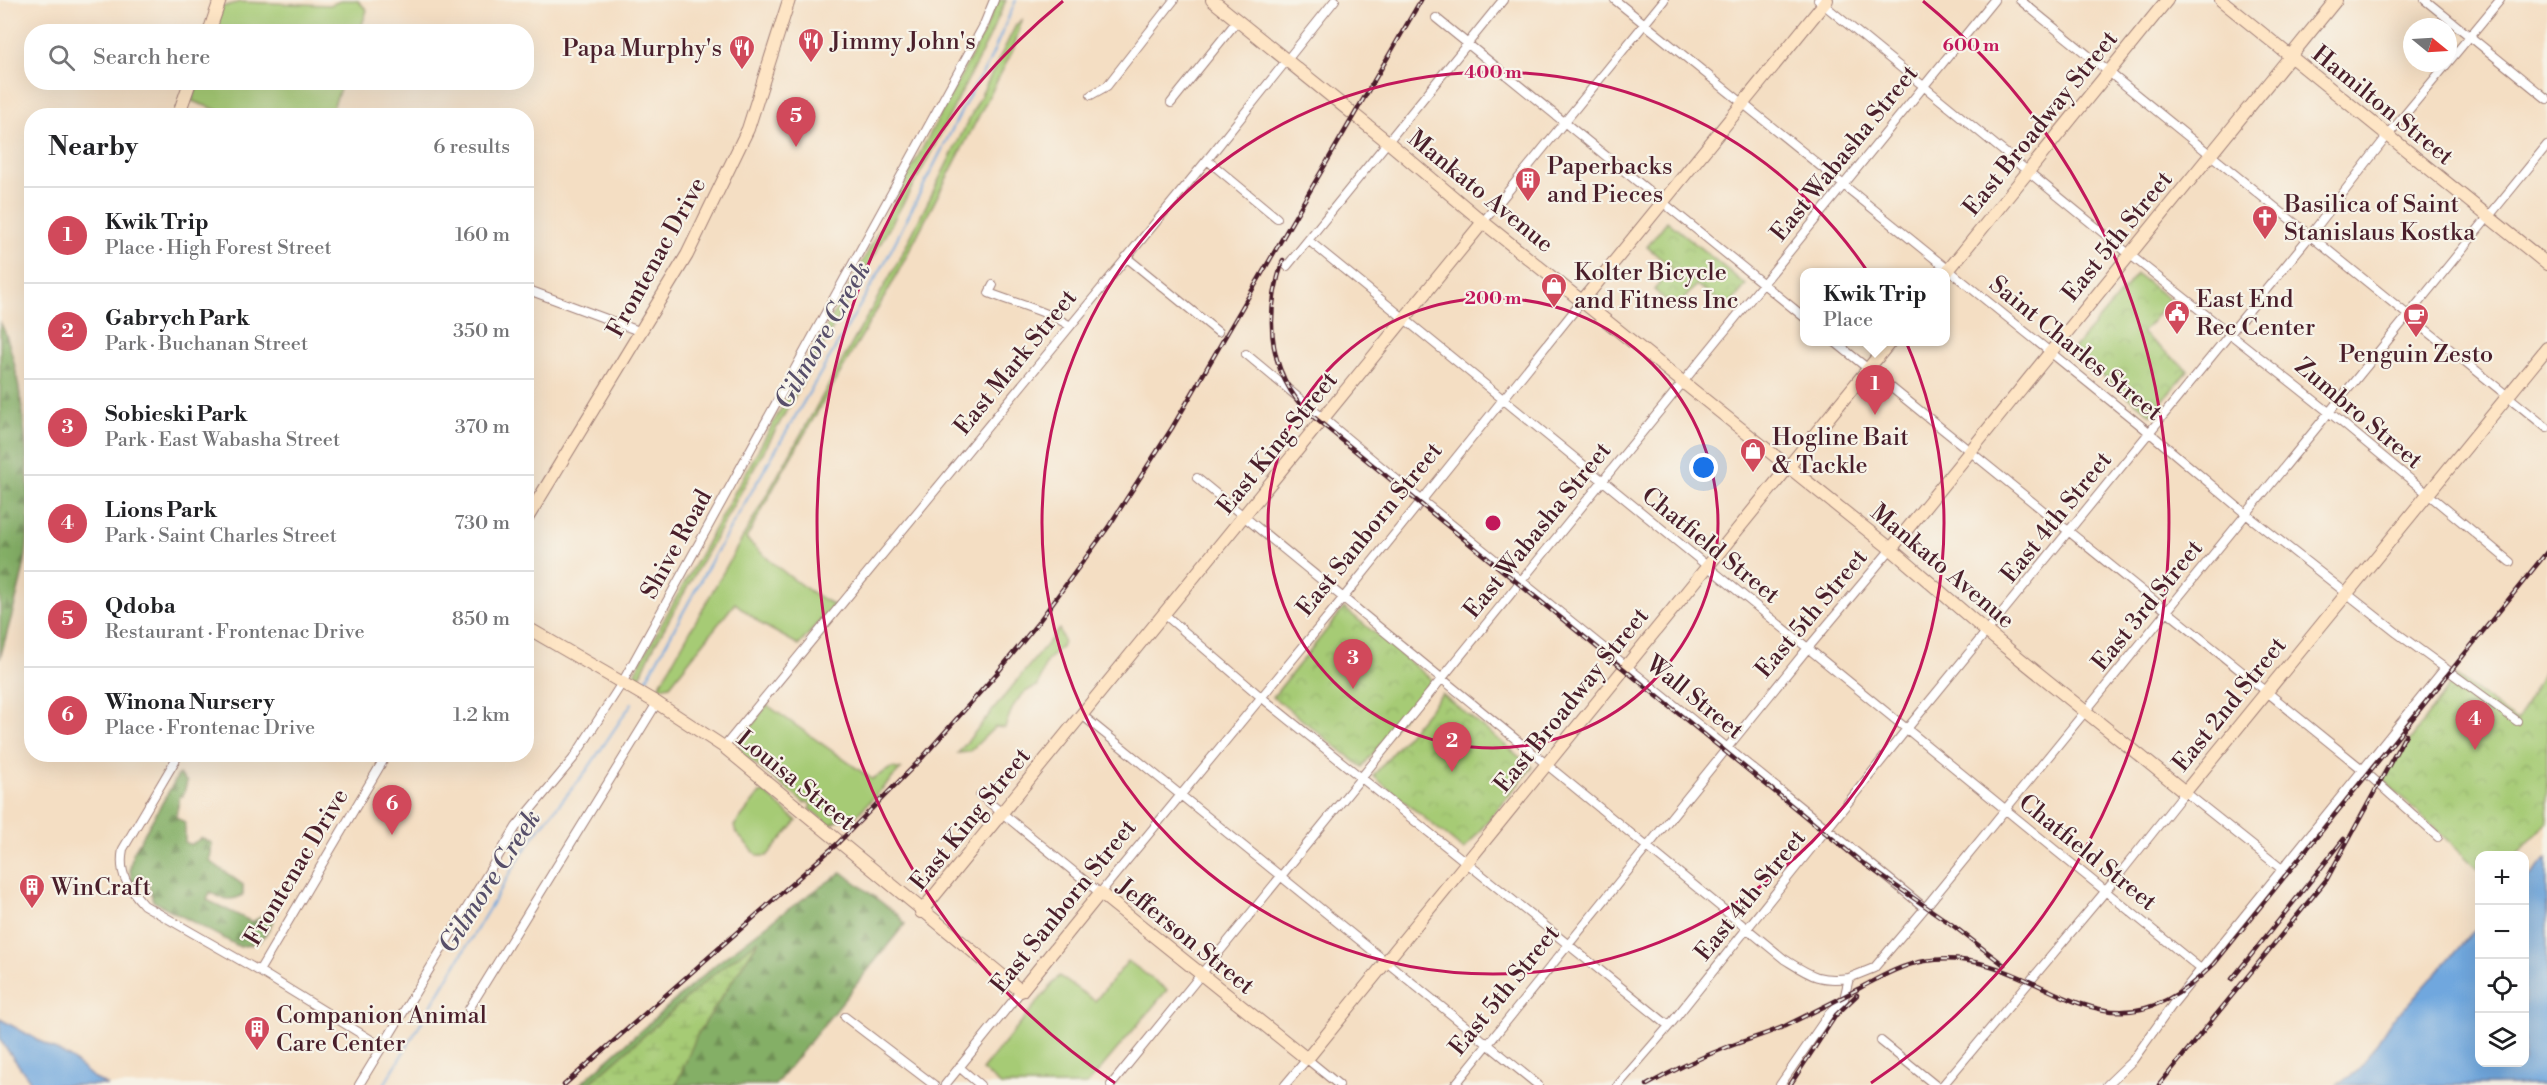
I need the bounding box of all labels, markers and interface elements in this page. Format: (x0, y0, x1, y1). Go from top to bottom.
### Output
north arrow (2403, 18, 2457, 72)
search box (24, 24, 534, 90)
street label: East Broadway Street (1957, 25, 2125, 222)
restaurant icon: Jimmy John's (796, 26, 826, 64)
place label: Jimmy John's (829, 27, 976, 57)
restaurant icon: Papa Murphy's (727, 33, 757, 71)
place label: Papa Murphy's (562, 34, 722, 64)
text: 600 m (1943, 34, 2000, 57)
street label: Hamilton Street (2305, 40, 2460, 172)
icon: search (45, 41, 78, 74)
text: Search here (93, 44, 210, 71)
street label: East Wabasha Street (1764, 59, 1925, 248)
text: 400 m (1464, 61, 1522, 84)
pin: 5 (776, 98, 816, 147)
street label: Mankato Avenue (1401, 124, 1559, 260)
text: Nearby (48, 131, 138, 163)
text: 6 results (433, 135, 510, 160)
place label: Paperbacks and Pieces (1547, 152, 1672, 210)
building icon: Paperbacks and Pieces (1513, 165, 1543, 203)
street label: East 5th Street (2056, 165, 2180, 308)
street label: Frontenac Drive (601, 172, 713, 343)
place label: Basilica of Saint Stanislaus Kostka (2283, 190, 2476, 248)
church icon: Basilica of Saint Stanislaus Kostka (2250, 203, 2280, 241)
text: Kwik Trip (105, 209, 209, 236)
text: 1 (63, 223, 72, 248)
text: 160 m (455, 223, 510, 248)
text: Place · High Forest Street (105, 236, 331, 261)
water label: Gilmore Creek (768, 256, 878, 415)
place label: Kolter Bicycle and Fitness Inc (1574, 258, 1739, 316)
popup (1800, 268, 1950, 346)
street label: Saint Charles Street (1983, 270, 2168, 428)
shop icon: Kolter Bicycle and Fitness Inc (1539, 271, 1569, 309)
text: Kwik Trip (1823, 281, 1927, 308)
street label: East Mark Street (948, 283, 1084, 442)
place label: East End Rec Center (2196, 285, 2315, 343)
text: 200 m (1465, 287, 1522, 310)
public building icon: East End Rec Center (2162, 298, 2192, 336)
cafe icon: Penguin Zesto (2401, 301, 2431, 339)
text: Gabrych Park (105, 305, 250, 332)
text: Place (1823, 308, 1873, 333)
text: 2 (61, 319, 74, 344)
text: 350 m (453, 319, 510, 344)
text: Park · Buchanan Street (105, 332, 308, 357)
place label: Penguin Zesto (2339, 340, 2493, 370)
street label: Zumbro Street (2288, 352, 2429, 476)
street label: East King Street (1211, 366, 1345, 521)
pin: 1 (1856, 366, 1894, 415)
text: Sobieski Park (105, 401, 247, 428)
text: 3 (61, 415, 74, 440)
text: 370 m (455, 415, 510, 440)
place label: Hogline Bait & Tackle (1772, 423, 1909, 481)
text: Park · East Wabasha Street (105, 428, 340, 453)
street label: East Sanborn Street (1290, 436, 1450, 623)
street label: East Wabasha Street (1457, 436, 1618, 625)
shop icon: Hogline Bait & Tackle (1738, 436, 1768, 474)
street label: East 4th Street (1995, 445, 2119, 589)
your location (1689, 453, 1718, 482)
street label: Chatfield Street (1635, 481, 1786, 611)
street label: Shive Road (635, 484, 719, 604)
text: Lions Park (105, 497, 217, 524)
street label: Mankato Avenue (1864, 498, 2021, 636)
text: 4 (61, 511, 74, 536)
text: 730 m (454, 511, 510, 536)
centre of rings (1483, 513, 1503, 533)
text: Park · Saint Charles Street (105, 524, 337, 549)
street label: East 3rd Street (2086, 534, 2210, 677)
street label: East 5th Street (1749, 543, 1875, 684)
text: Qdoba (105, 593, 176, 620)
street label: East Broadway Street (1488, 602, 1656, 799)
text: 5 (61, 607, 74, 632)
text: 850 m (452, 607, 510, 632)
text: Restaurant · Frontenac Drive (105, 620, 365, 645)
street label: East 2nd Street (2166, 631, 2294, 778)
pin: 3 (1334, 640, 1372, 689)
street label: Wall Street (1639, 649, 1750, 746)
text: Winona Nursery (105, 689, 275, 716)
pin: 4 (2456, 700, 2494, 750)
text: 6 (61, 703, 74, 728)
text: 1.2 km (453, 703, 510, 728)
text: Place · Frontenac Drive (105, 716, 315, 741)
pin: 2 (1432, 722, 1472, 772)
street label: Louisa Street (730, 724, 861, 838)
street label: East King Street (904, 742, 1038, 897)
street label: Frontenac Drive (238, 783, 356, 952)
pin: 6 (372, 786, 412, 835)
street label: Chatfield Street (2012, 788, 2163, 918)
water label: Gilmore Creek (432, 804, 548, 959)
street label: East Sanborn Street (984, 813, 1144, 1000)
street label: East 4th Street (1689, 823, 1813, 967)
map controls (2475, 851, 2529, 1067)
button: + (2475, 851, 2529, 905)
building icon: WinCraft (17, 872, 47, 910)
street label: Jefferson Street (1110, 872, 1261, 1002)
place label: WinCraft (50, 873, 152, 903)
button: − (2475, 905, 2529, 959)
street label: East 5th Street (1443, 919, 1567, 1062)
button: locate (2475, 959, 2529, 1013)
place label: Companion Animal Care Center (276, 1001, 487, 1059)
button: layers (2475, 1013, 2529, 1067)
building icon: Companion Animal Care Center (242, 1014, 272, 1052)

